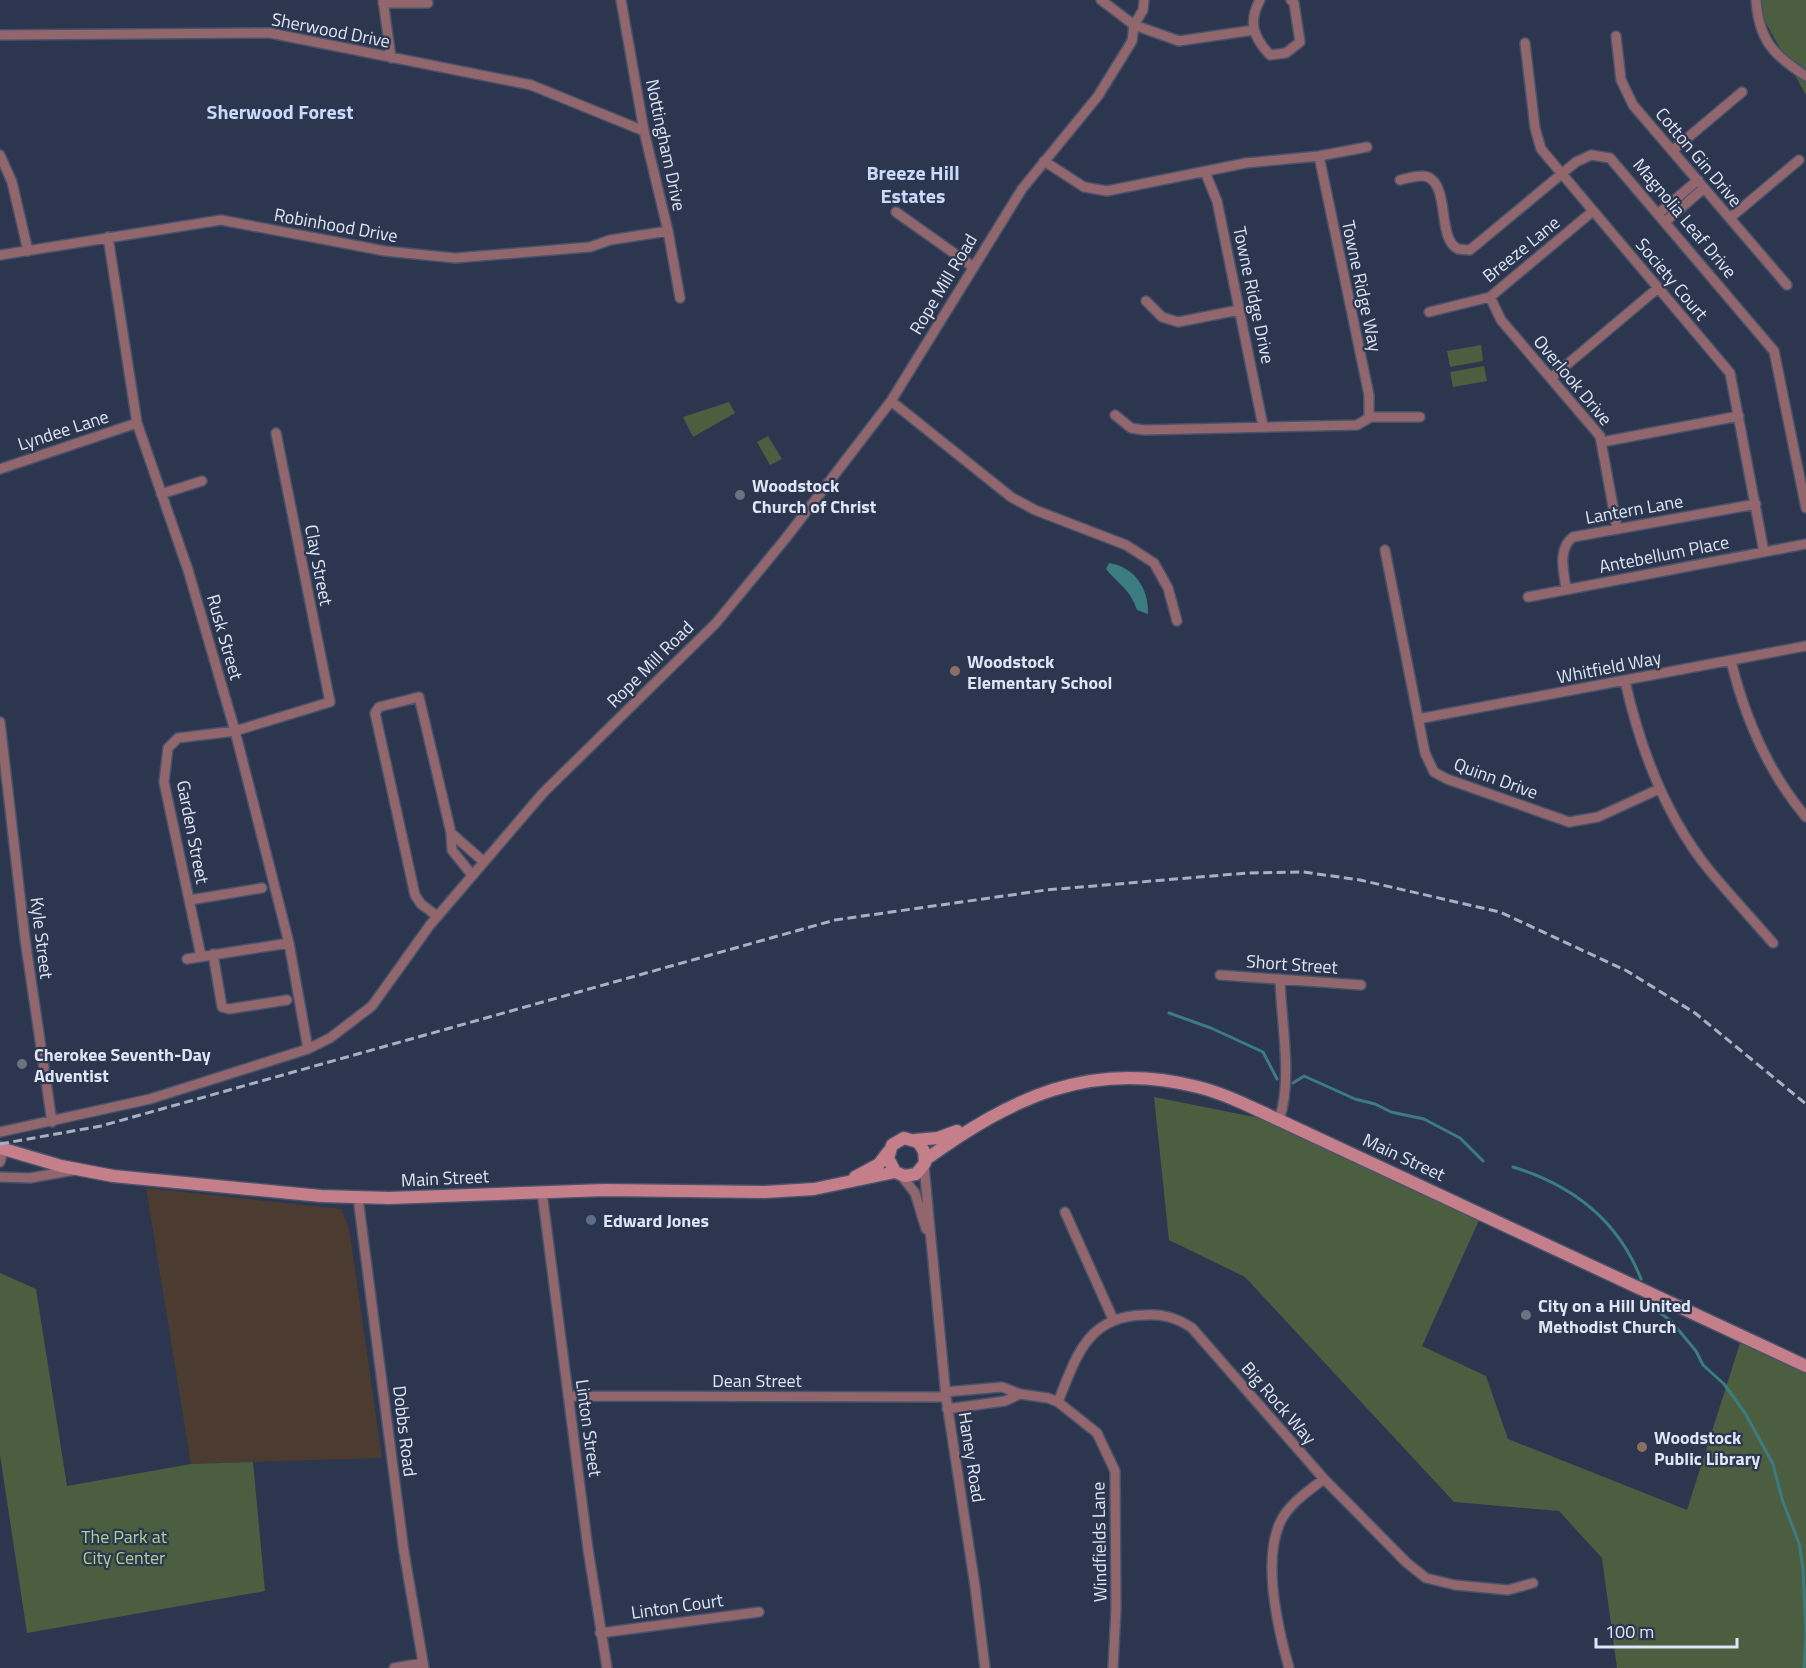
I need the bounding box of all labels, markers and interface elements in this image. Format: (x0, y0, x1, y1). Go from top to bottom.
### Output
street label: Sherwood Drive (269, 5, 393, 55)
street label: Nottingham Drive (639, 77, 693, 213)
district label: Sherwood Forest (207, 96, 353, 127)
street label: Cotton Gin Drive (1649, 101, 1749, 213)
street label: Magnolia Leaf Drive (1627, 152, 1743, 284)
district label: Breeze Hill Estates (866, 157, 960, 211)
street label: Robinhood Drive (272, 201, 400, 249)
street label: Breeze Lane (1476, 209, 1566, 289)
street label: Towne Ridge Way (1335, 218, 1389, 355)
street label: Towne Ridge Drive (1226, 224, 1282, 366)
street label: Rope Mill Road (902, 228, 984, 340)
street label: Society Court (1629, 232, 1715, 327)
street label: Overlook Drive (1527, 329, 1619, 431)
street label: Lyndee Lane (14, 403, 112, 457)
place label: Woodstock Church of Christ (752, 472, 877, 520)
street label: Lantern Lane (1583, 487, 1685, 531)
marker: Woodstock Church of Christ (733, 488, 747, 502)
street label: Clay Street (298, 522, 340, 608)
street label: Antebellum Place (1597, 528, 1731, 580)
street label: Rusk Street (200, 591, 250, 684)
street label: Rope Mill Road (600, 614, 700, 714)
street label: Whitfield Way (1554, 644, 1664, 690)
place label: Woodstock Elementary School (967, 648, 1112, 696)
marker: Woodstock Elementary School (948, 664, 962, 678)
street label: Quinn Drive (1450, 750, 1542, 806)
street label: Garden Street (170, 778, 216, 887)
street label: Kyle Street (24, 896, 60, 981)
street label: Short Street (1245, 947, 1339, 981)
place label: Cherokee Seventh-Day Adventist (34, 1041, 211, 1089)
marker: Cherokee Seventh-Day Adventist (15, 1057, 29, 1071)
street label: Main Street (1358, 1126, 1450, 1188)
street label: Main Street (400, 1162, 490, 1194)
place label: Edward Jones (603, 1207, 709, 1234)
marker: Edward Jones (584, 1213, 598, 1227)
place label: City on a Hill United Methodist Church (1538, 1292, 1691, 1340)
marker: City on a Hill United Methodist Church (1519, 1308, 1533, 1322)
street label: Big Rock Way (1235, 1355, 1323, 1451)
street label: Dean Street (712, 1367, 803, 1394)
street label: Linton Street (569, 1378, 609, 1479)
street label: Dobbs Road (386, 1384, 424, 1478)
street label: Haney Road (952, 1410, 992, 1504)
place label: Woodstock Public Library (1654, 1424, 1760, 1472)
marker: Woodstock Public Library (1635, 1440, 1649, 1454)
street label: Windfields Lane (1084, 1482, 1114, 1602)
park label: The Park at City Center (81, 1523, 168, 1571)
street label: Linton Court (629, 1586, 726, 1626)
scale bar (1596, 1611, 1737, 1649)
text: 100 m (1605, 1618, 1654, 1645)

